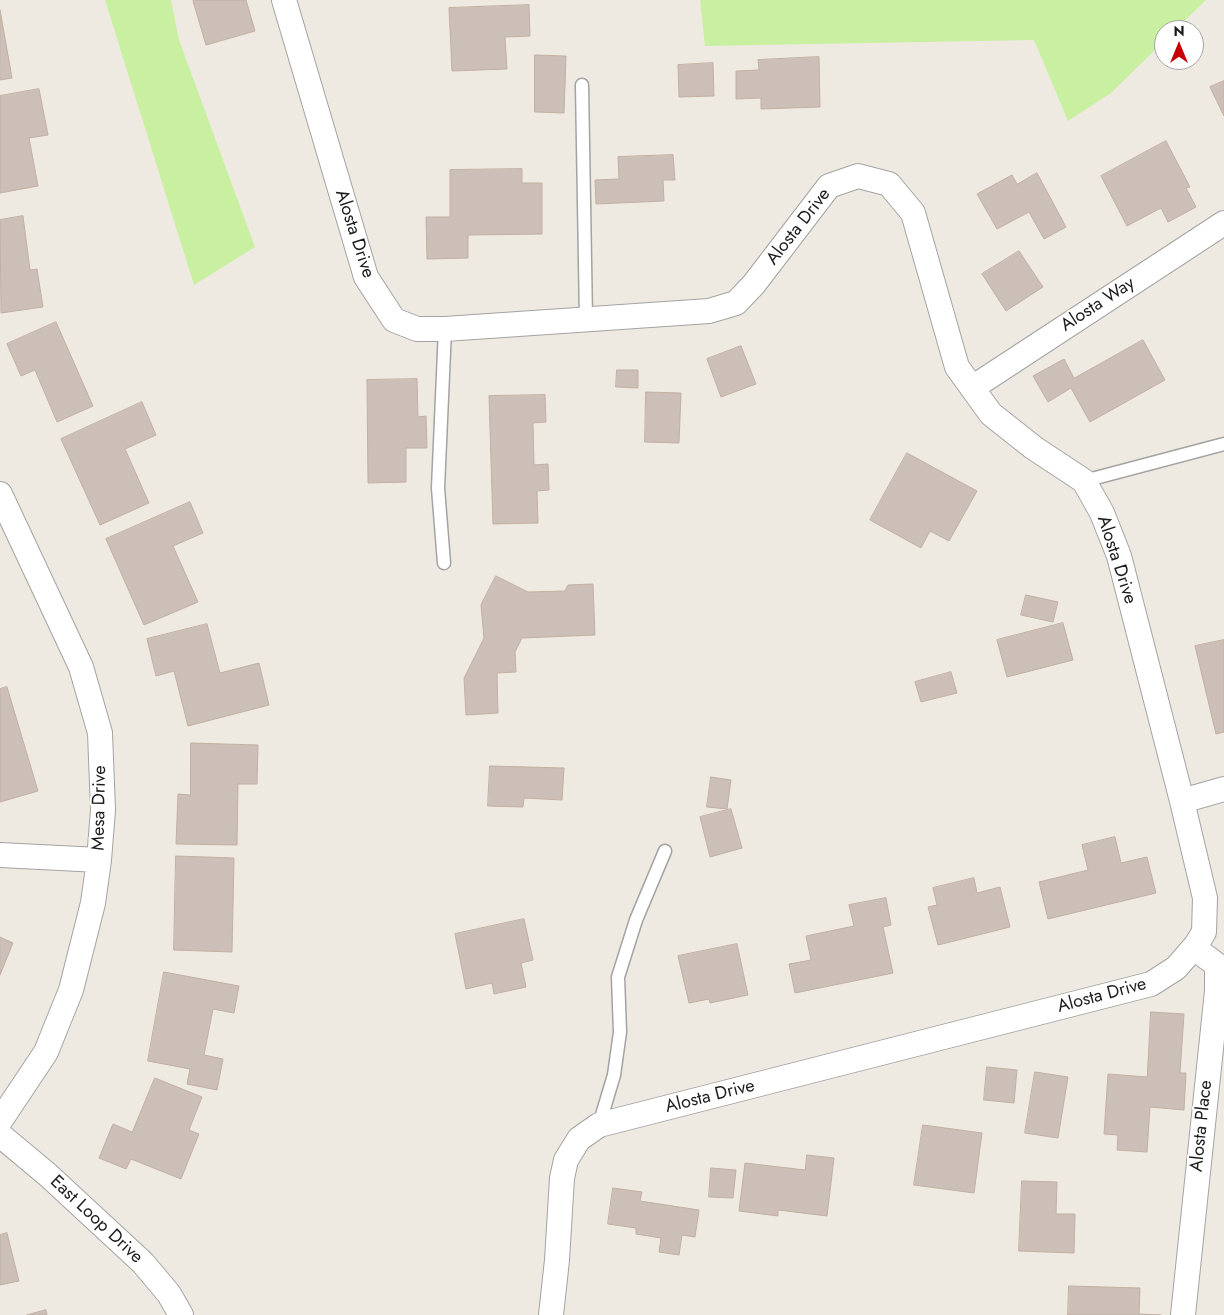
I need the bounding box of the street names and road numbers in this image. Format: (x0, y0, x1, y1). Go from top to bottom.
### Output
street label: Alosta Drive (762, 184, 836, 270)
street label: Alosta Drive (330, 187, 378, 281)
street label: Alosta Way (1057, 273, 1139, 337)
street label: Alosta Drive (1092, 513, 1140, 607)
street label: Mesa Drive (88, 765, 112, 851)
street label: Alosta Drive (1055, 974, 1149, 1018)
street label: Alosta Drive (663, 1075, 757, 1119)
street label: Alosta Place (1186, 1079, 1218, 1173)
street label: East Loop Drive (45, 1172, 147, 1268)

